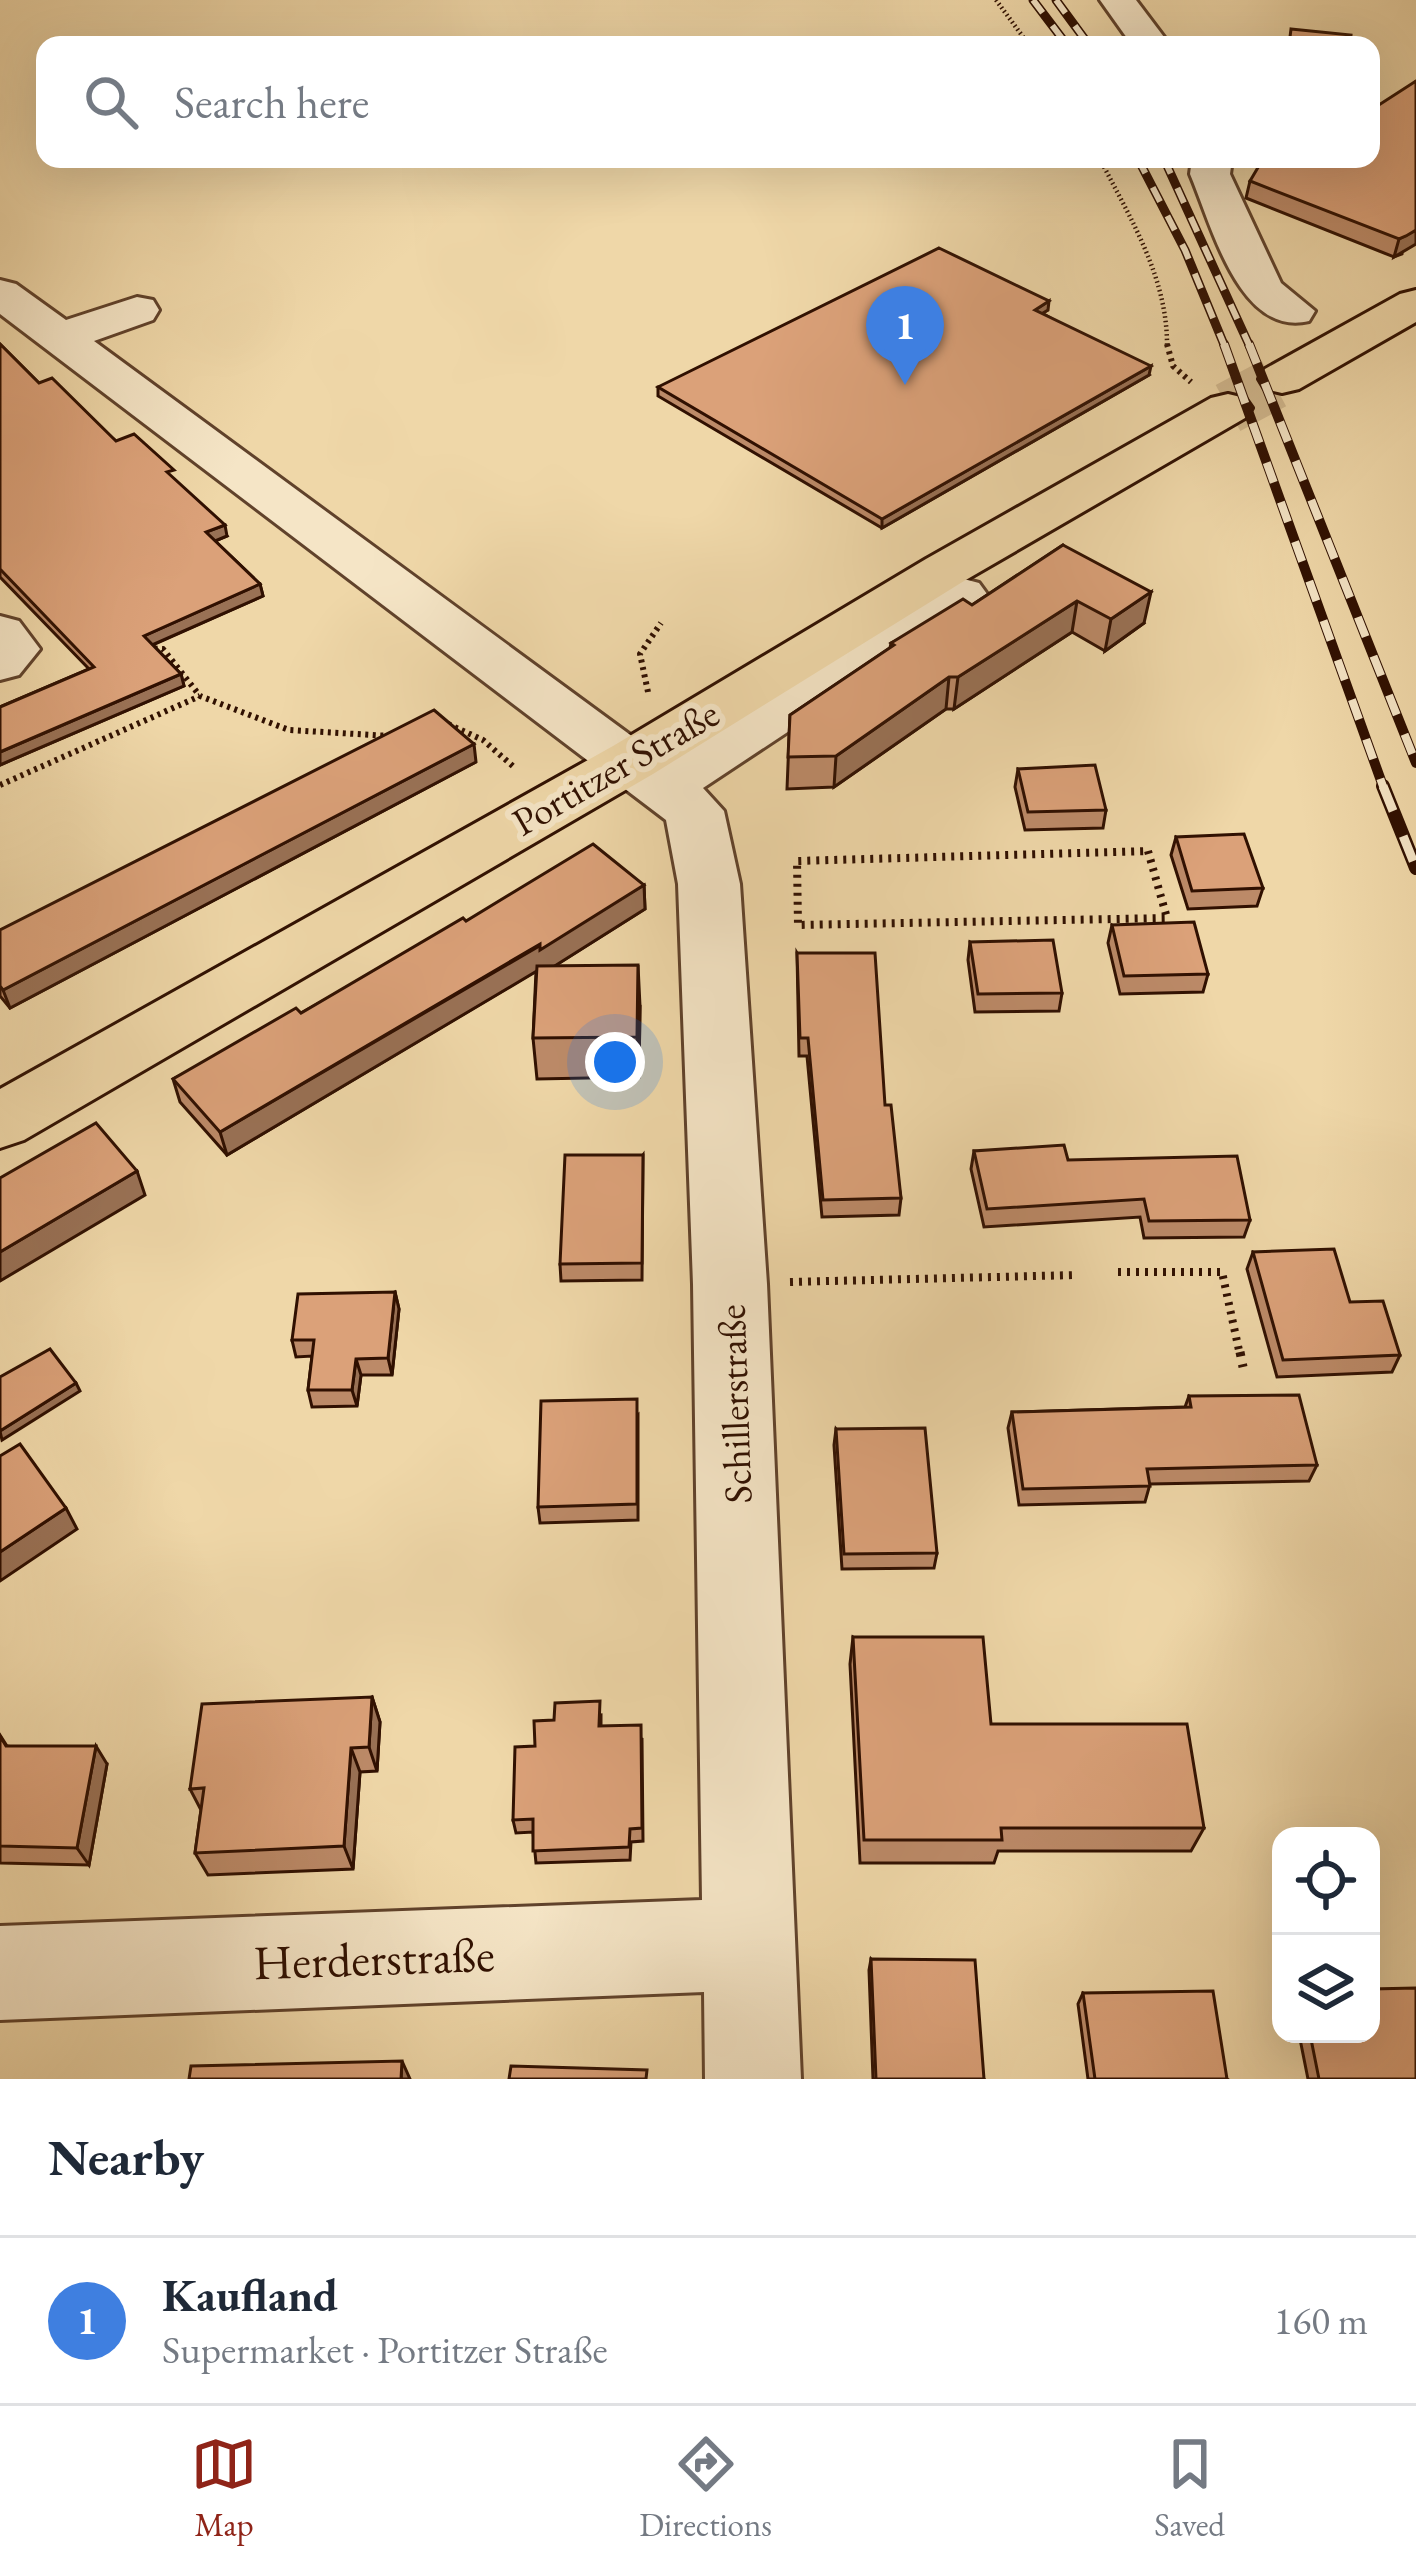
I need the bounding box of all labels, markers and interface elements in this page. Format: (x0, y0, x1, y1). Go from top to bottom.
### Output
search box (36, 36, 1380, 168)
icon: search (78, 69, 144, 135)
text: Search here (174, 73, 369, 131)
pin: 1 (866, 286, 944, 385)
street label: Portitzer Straße (503, 688, 728, 847)
your location (585, 1032, 645, 1092)
street label: Schillerstraße (706, 1304, 763, 1504)
map controls (1272, 1827, 1380, 2043)
button: locate (1272, 1827, 1380, 1935)
street label: Herderstraße (252, 1923, 496, 1993)
button: layers (1272, 1935, 1380, 2043)
text: Nearby (48, 2124, 204, 2190)
text: Kaufland (162, 2266, 338, 2324)
text: 1 (77, 2295, 97, 2346)
text: 160 m (1274, 2295, 1368, 2346)
text: Supermarket · Portitzer Straße (162, 2324, 608, 2375)
tab: Map (191, 2431, 257, 2546)
tab: Directions (639, 2431, 772, 2546)
tab: Saved (1154, 2431, 1225, 2546)

